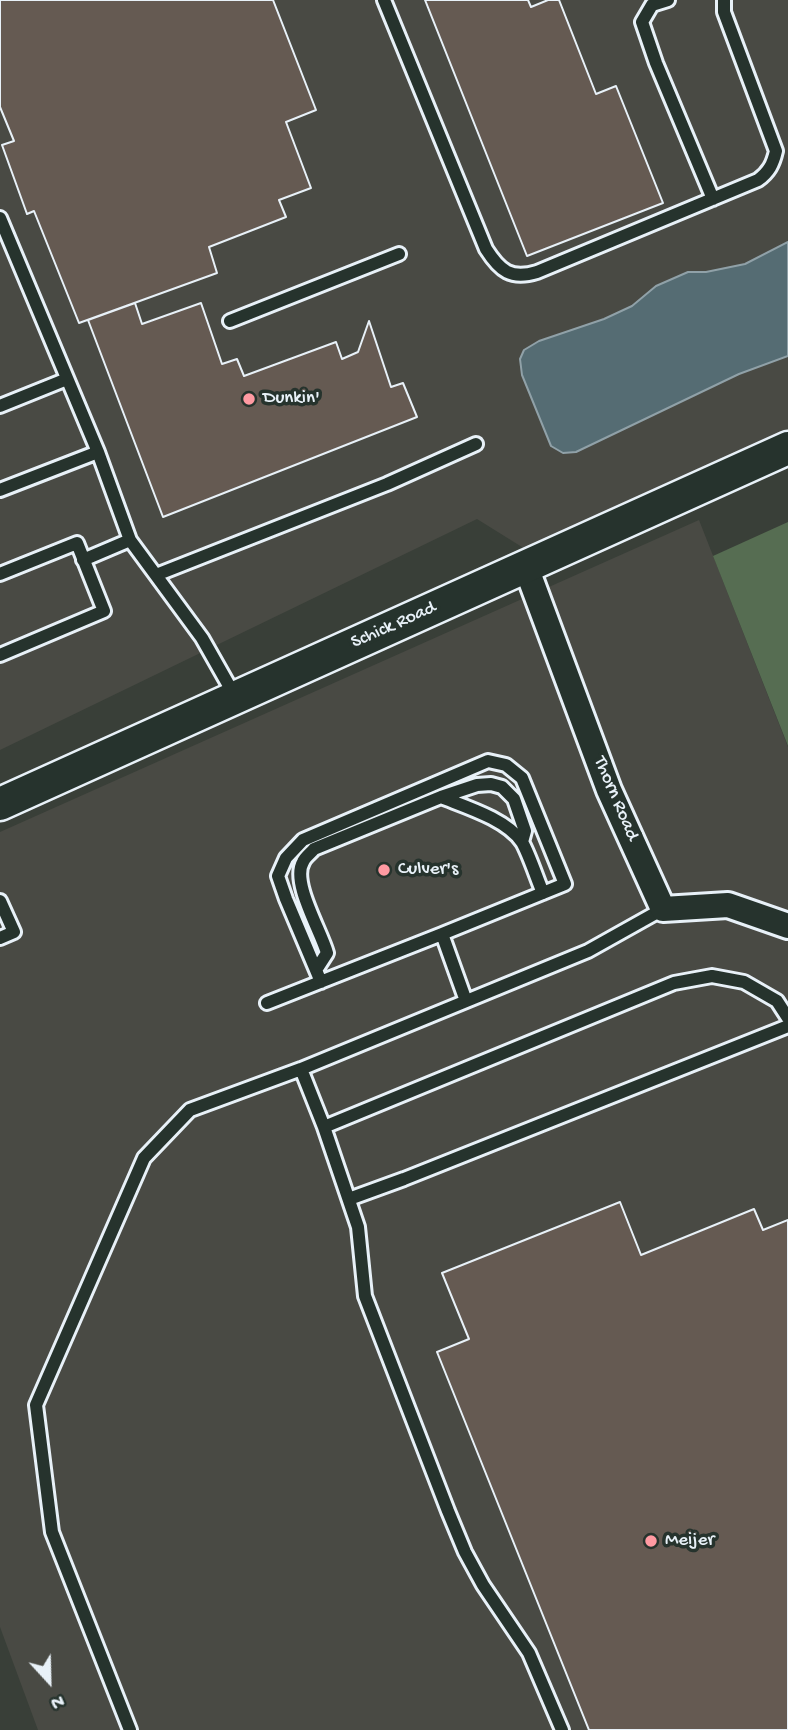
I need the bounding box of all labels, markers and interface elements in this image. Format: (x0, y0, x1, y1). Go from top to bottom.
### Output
place label: Dunkin' (263, 388, 320, 410)
marker: Dunkin' (241, 391, 257, 407)
street label: Schick Road (348, 597, 440, 655)
street label: Thorn Road (587, 754, 643, 844)
place label: Culver's (398, 859, 458, 881)
marker: Culver's (376, 862, 392, 878)
place label: Meijer (665, 1530, 714, 1552)
marker: Meijer (643, 1533, 659, 1549)
north arrow (14, 1646, 84, 1716)
text: N (47, 1688, 67, 1714)

